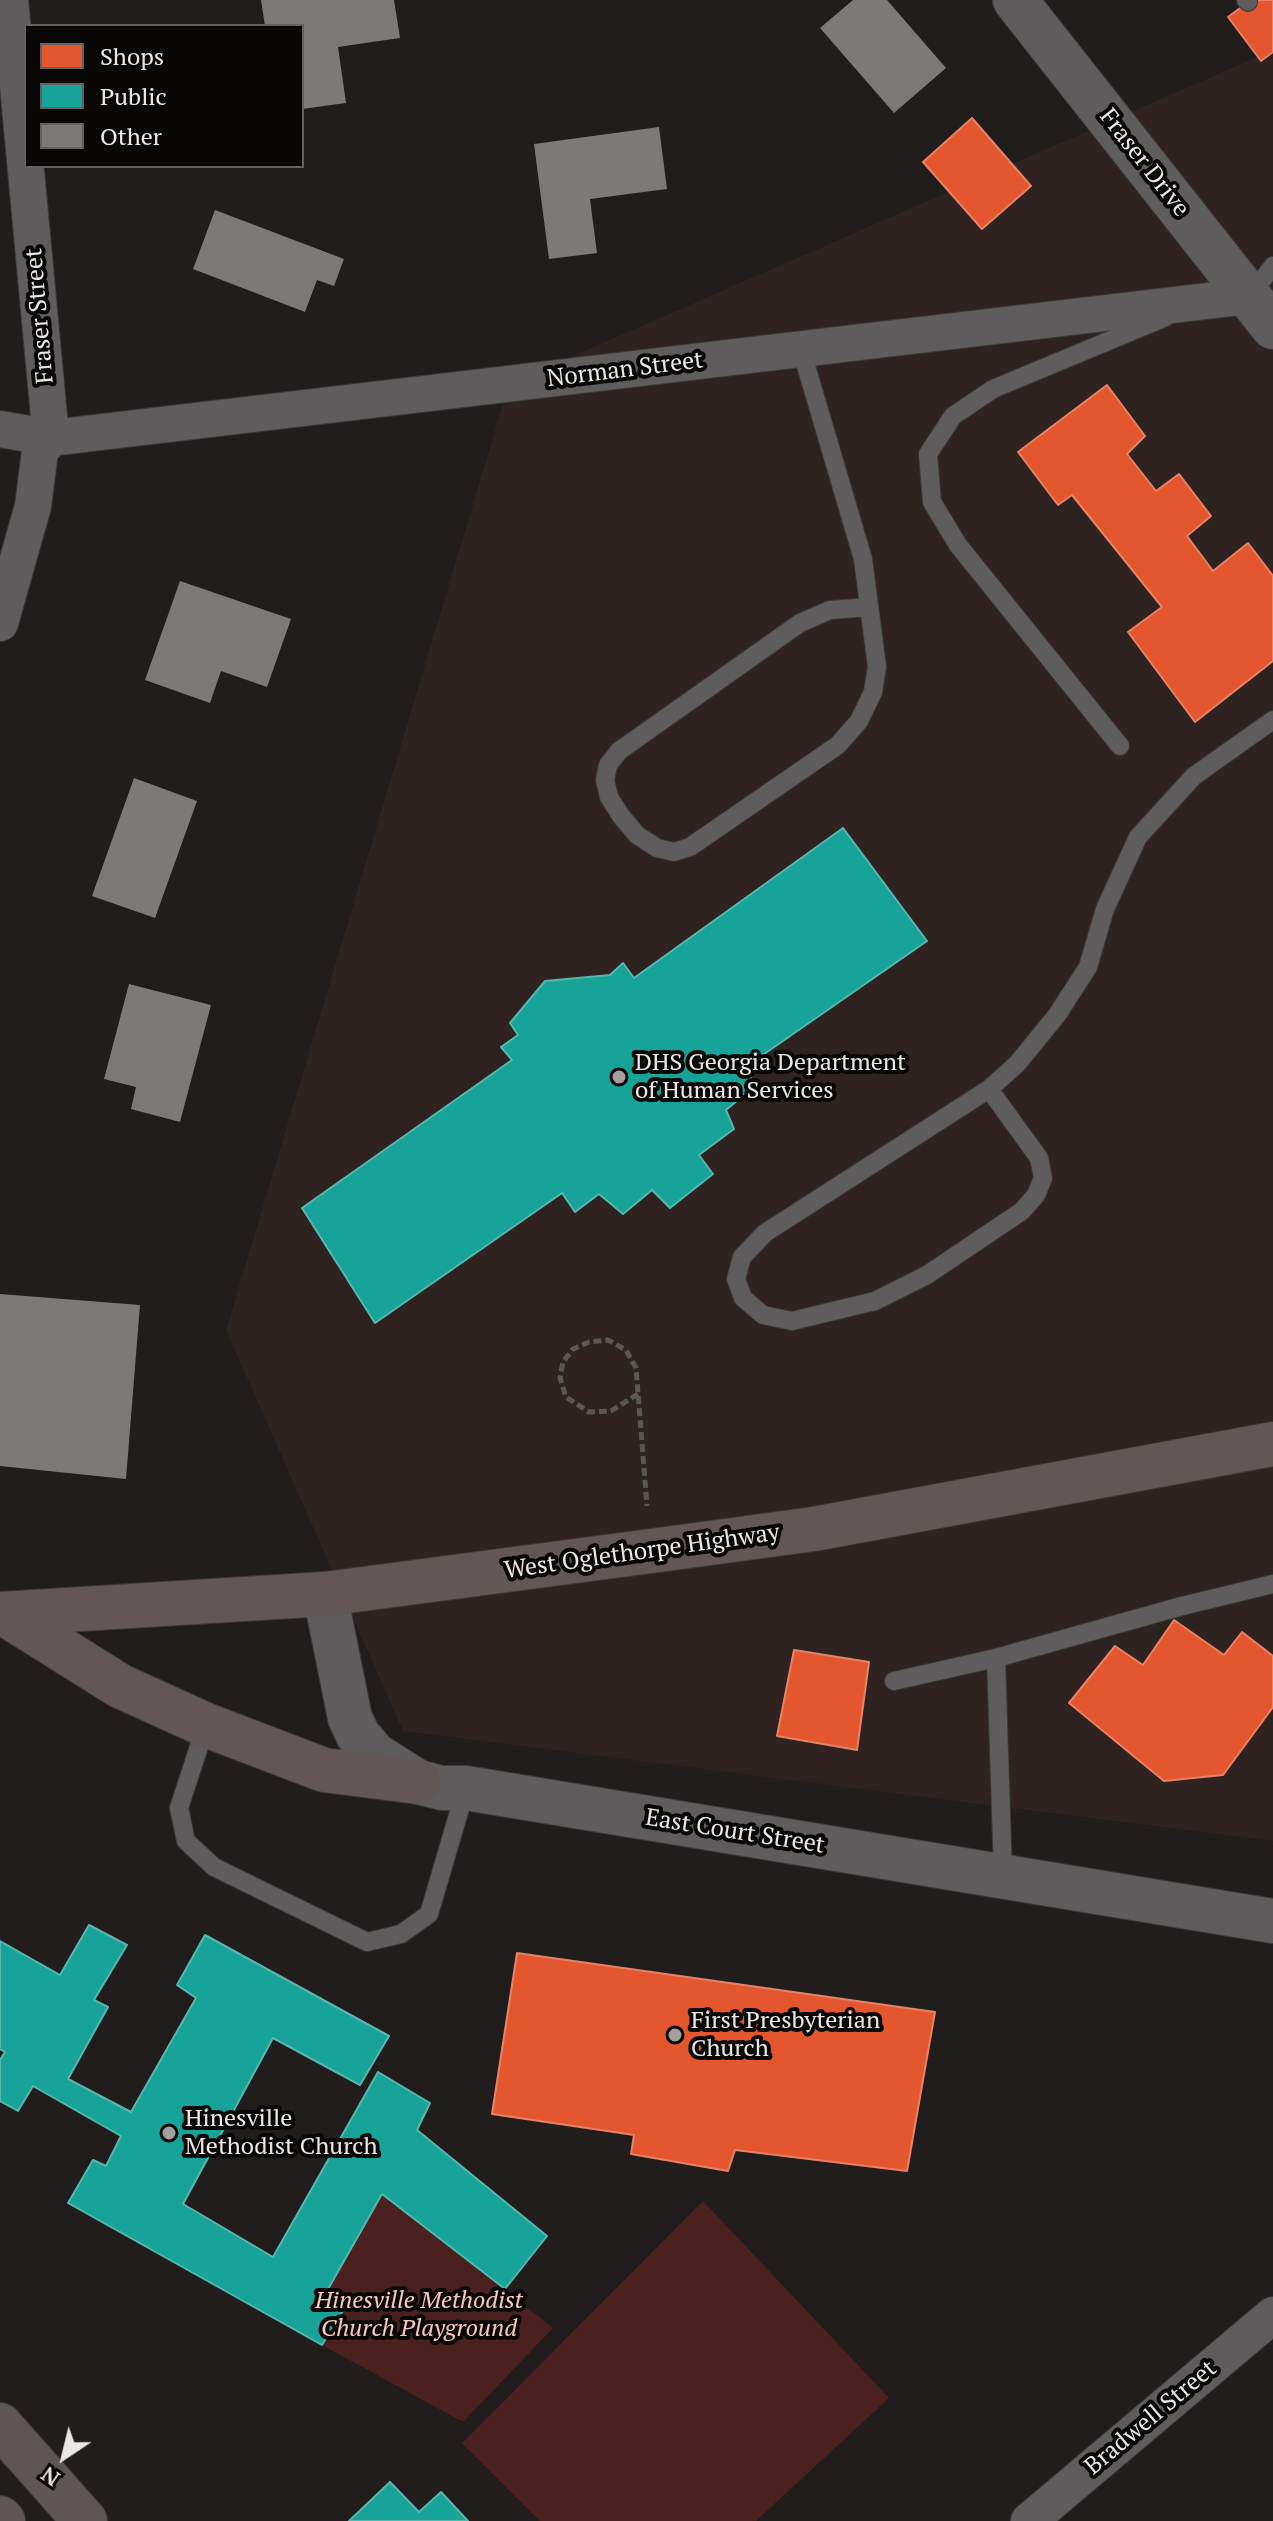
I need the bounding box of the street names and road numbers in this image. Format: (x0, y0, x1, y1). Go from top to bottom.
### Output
street label: Fraser Drive (1093, 103, 1195, 223)
street label: Fraser Street (20, 247, 60, 385)
street label: Norman Street (545, 346, 705, 394)
street label: West Oglethorpe Highway (502, 1518, 782, 1586)
street label: East Court Street (643, 1804, 827, 1860)
street label: Bradwell Street (1079, 2355, 1223, 2481)

